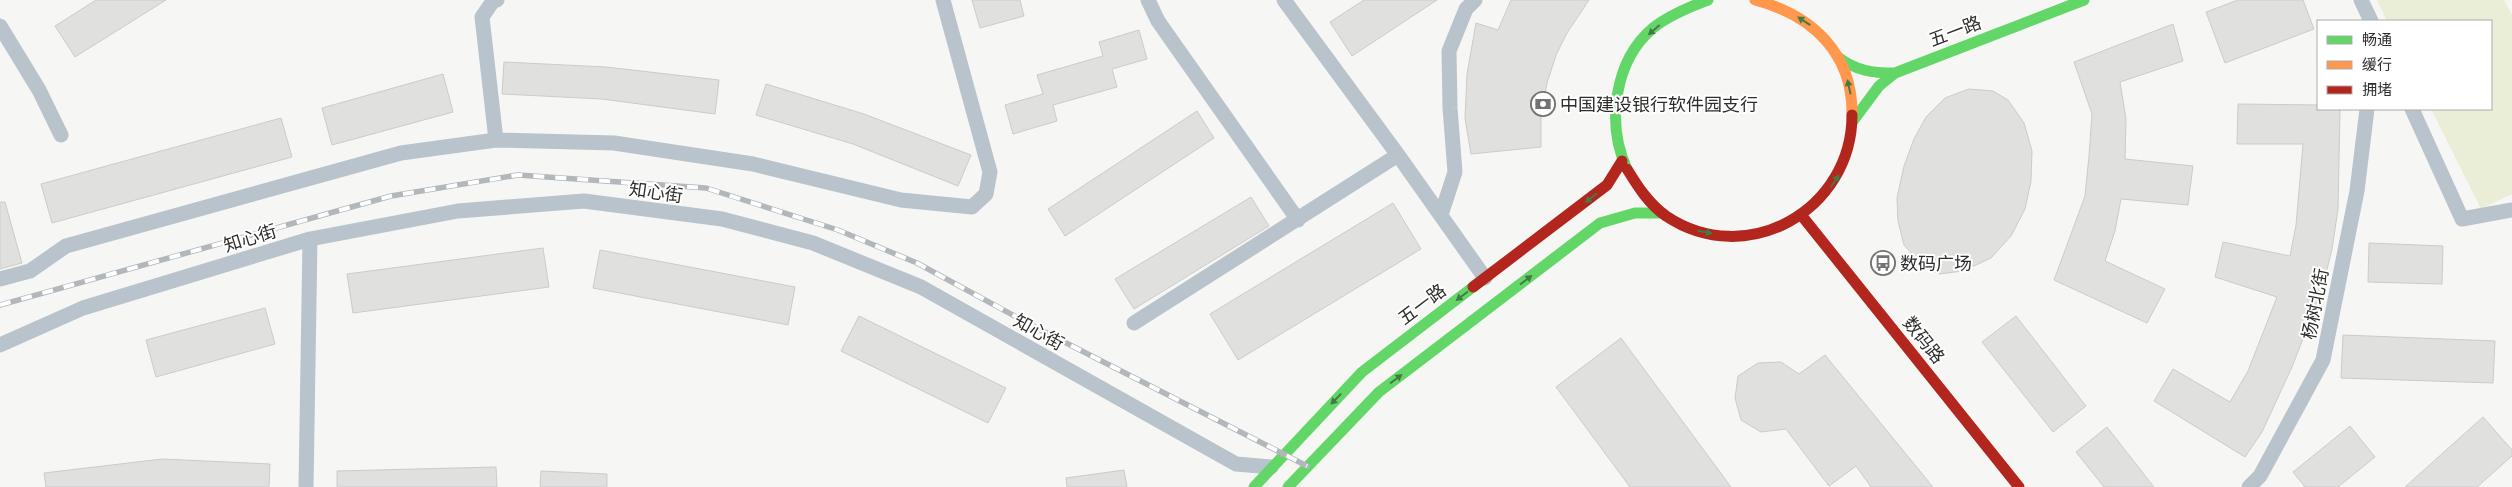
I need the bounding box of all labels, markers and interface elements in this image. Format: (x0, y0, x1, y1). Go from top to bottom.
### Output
street label: 五一路 (1926, 12, 1984, 50)
one-way arrow (1797, 16, 1811, 26)
legend (2317, 20, 2492, 110)
one-way arrow (1647, 24, 1660, 35)
text: 畅通 (2362, 31, 2392, 49)
text: 缓行 (2362, 56, 2392, 74)
one-way arrow (1845, 79, 1853, 95)
text: 拥堵 (2362, 81, 2392, 99)
bank icon: 中国建设银行软件园支行 (1530, 91, 1556, 117)
place label: 中国建设银行软件园支行 (1560, 94, 1758, 115)
one-way arrow (1830, 174, 1840, 187)
street label: 知心街 (628, 178, 684, 206)
one-way arrow (1585, 192, 1598, 203)
street label: 知心街 (221, 220, 279, 256)
one-way arrow (1698, 229, 1714, 237)
bus stop icon: 数码广场 (1870, 250, 1896, 276)
place label: 数码广场 (1900, 253, 1972, 274)
street label: 杨树北街 (2298, 267, 2332, 341)
one-way arrow (1519, 275, 1532, 285)
street label: 五一路 (1394, 279, 1450, 329)
one-way arrow (1456, 291, 1469, 302)
street label: 知心街 (1010, 310, 1068, 354)
street label: 数码路 (1899, 312, 1949, 368)
one-way arrow (1389, 373, 1402, 384)
one-way arrow (1330, 393, 1342, 405)

